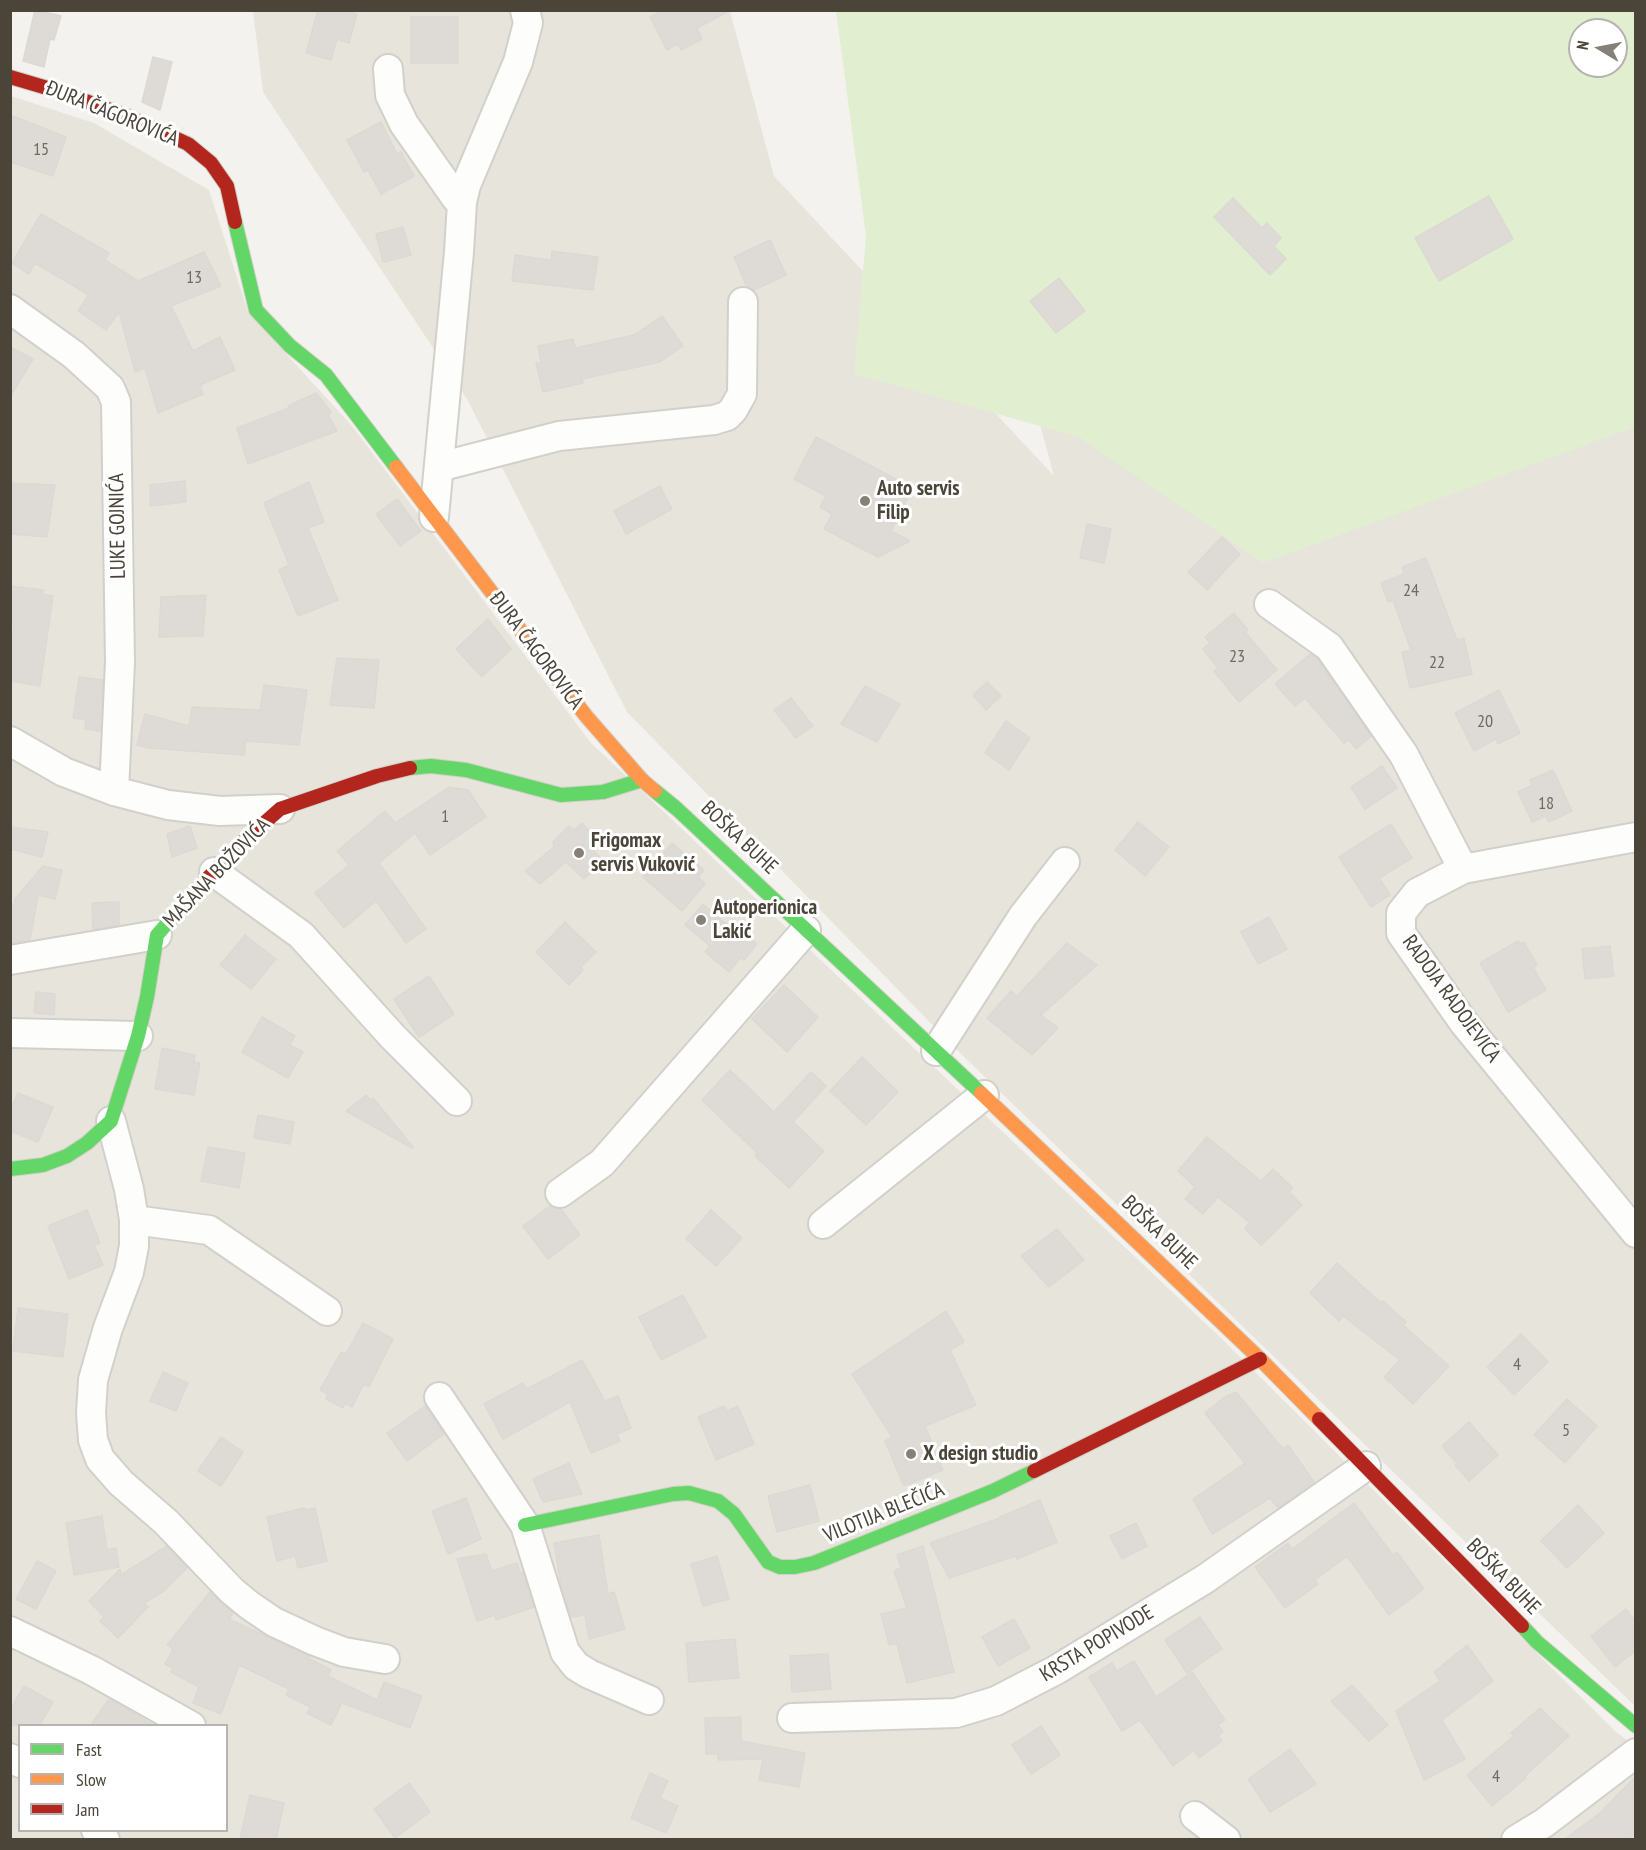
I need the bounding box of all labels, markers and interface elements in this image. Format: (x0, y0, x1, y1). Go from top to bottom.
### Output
north arrow (1568, 18, 1628, 78)
text: N (1572, 39, 1593, 51)
street label: ĐURA ČAGOROVIĆA (42, 76, 182, 152)
house number: 15 (33, 139, 49, 161)
house number: 13 (186, 267, 202, 289)
street label: LUKE GOJNIĆA (104, 473, 132, 579)
place label: Auto servis Filip (877, 476, 960, 526)
marker: Auto servis Filip (858, 494, 872, 508)
house number: 24 (1403, 580, 1419, 602)
street label: ĐURA ČAGOROVIĆA (484, 587, 588, 715)
house number: 23 (1229, 646, 1245, 668)
house number: 22 (1429, 652, 1445, 674)
house number: 20 (1477, 711, 1493, 733)
house number: 18 (1538, 793, 1554, 815)
street label: BOŠKA BUHE (695, 796, 783, 880)
house number: 1 (441, 806, 449, 828)
street label: MAŠANA BOŽOVIĆA (158, 813, 276, 933)
place label: Frigomax servis Vuković (591, 828, 695, 878)
marker: Frigomax servis Vuković (572, 846, 586, 860)
place label: Autoperionica Lakić (713, 895, 817, 945)
marker: Autoperionica Lakić (694, 913, 708, 927)
street label: RADOJA RADOJEVIĆA (1396, 930, 1506, 1068)
street label: BOŠKA BUHE (1116, 1191, 1202, 1275)
house number: 4 (1513, 1354, 1521, 1376)
house number: 5 (1562, 1420, 1570, 1442)
place label: X design studio (923, 1441, 1038, 1467)
marker: X design studio (904, 1447, 918, 1461)
street label: VILOTIJA BLEČIĆA (820, 1477, 948, 1549)
street label: BOŠKA BUHE (1461, 1534, 1545, 1620)
street label: KRSTA POPIVODE (1036, 1600, 1158, 1688)
legend (18, 1724, 228, 1832)
text: Fast (76, 1738, 102, 1761)
house number: 4 (1492, 1766, 1500, 1788)
text: Slow (76, 1768, 106, 1791)
text: Jam (76, 1798, 99, 1821)

